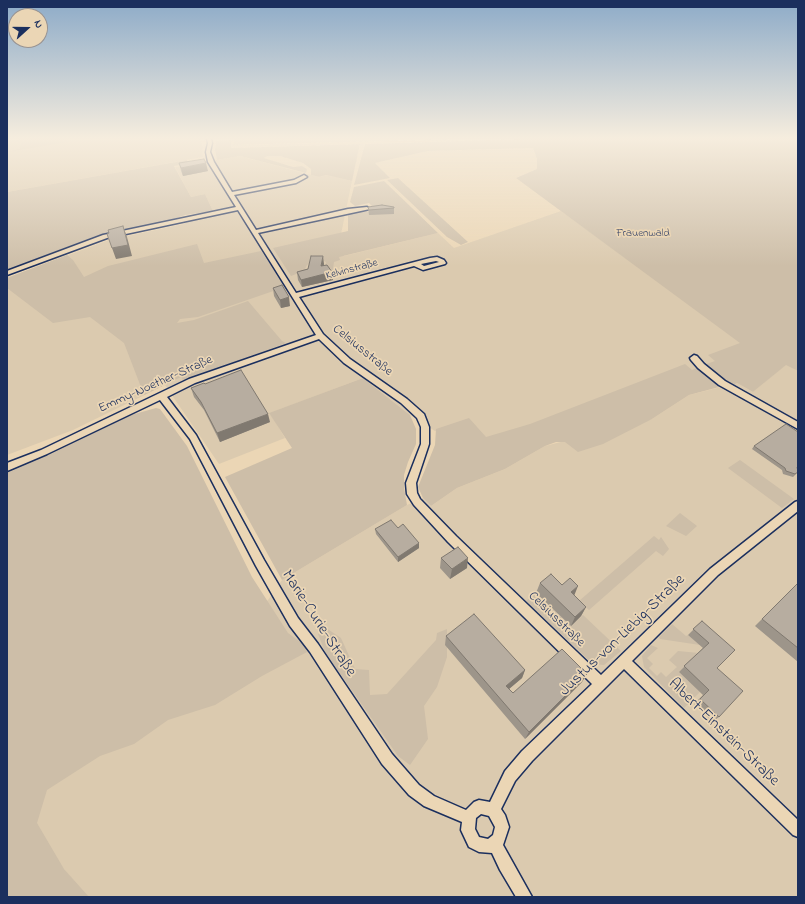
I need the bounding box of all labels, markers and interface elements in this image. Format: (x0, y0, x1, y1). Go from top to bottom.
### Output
north arrow (8, 8, 48, 48)
text: N (29, 18, 47, 30)
park label: Frauenwald (616, 227, 670, 241)
street label: Kelvinstraße (325, 257, 379, 283)
street label: Celsiusstraße (329, 322, 395, 380)
street label: Emmy-Noether-Straße (97, 353, 215, 417)
street label: Marie-Curie-Straße (276, 567, 360, 681)
street label: Justus-von-Liebig-Straße (556, 571, 690, 701)
street label: Celsiusstraße (524, 589, 588, 651)
street label: Albert-Einstein-Straße (663, 675, 783, 791)

